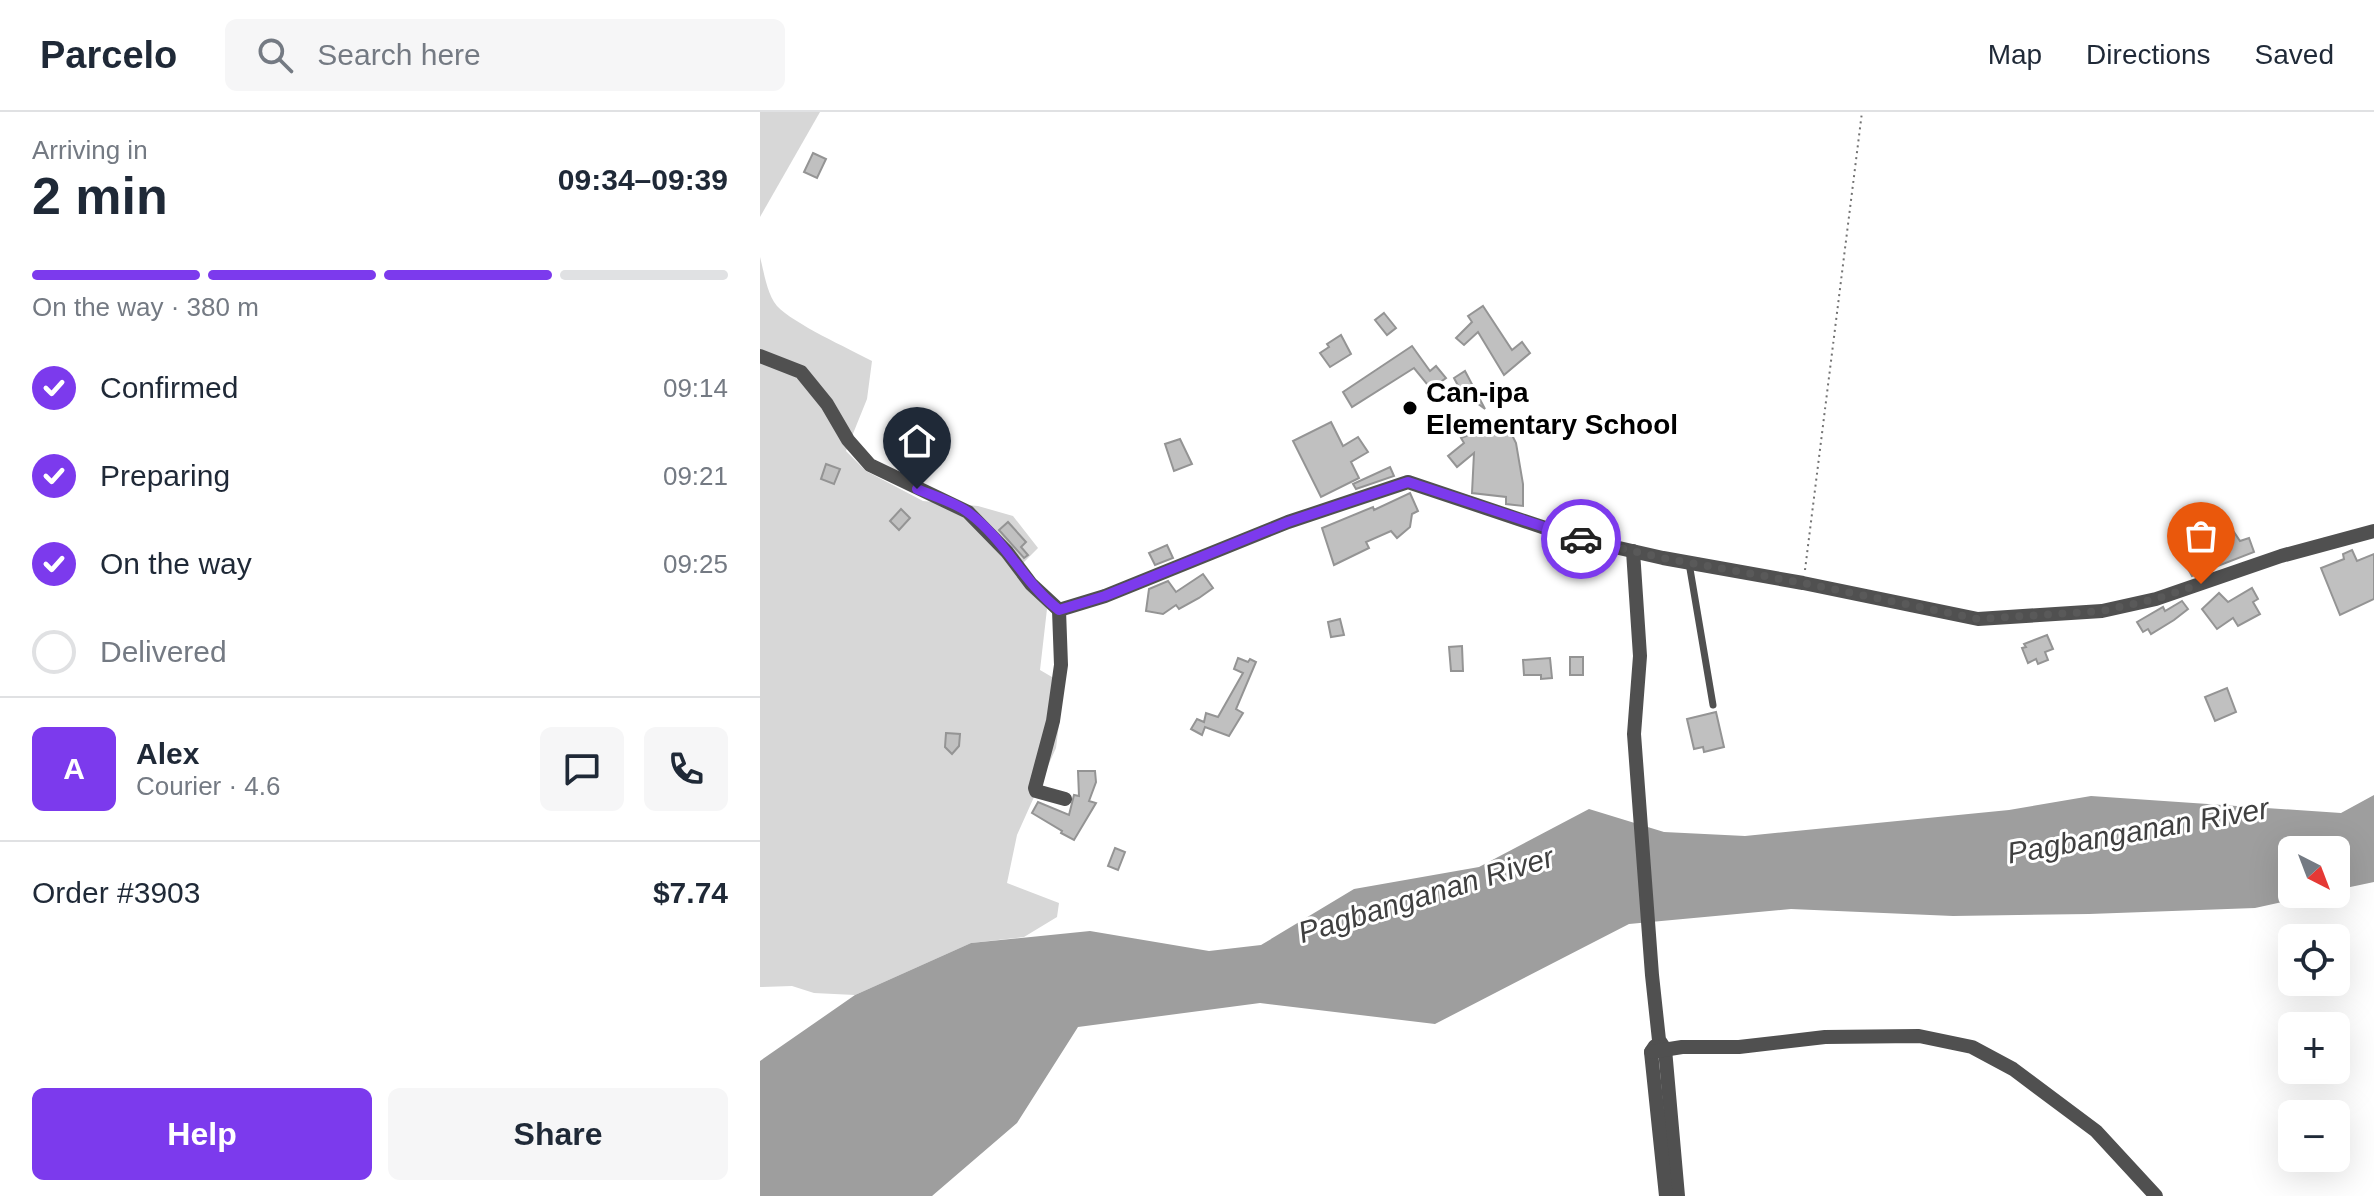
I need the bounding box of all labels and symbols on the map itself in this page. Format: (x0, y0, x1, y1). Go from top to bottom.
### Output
place label: Can-ipa Elementary School (1426, 377, 1678, 440)
marker: Can-ipa Elementary School (1401, 399, 1419, 417)
pin (883, 407, 951, 489)
courier (1541, 499, 1621, 579)
pin (2167, 502, 2235, 584)
water label: Pagbanganan River (2004, 791, 2272, 870)
north arrow (2278, 836, 2350, 908)
water label: Pagbanganan River (1294, 840, 1558, 949)

